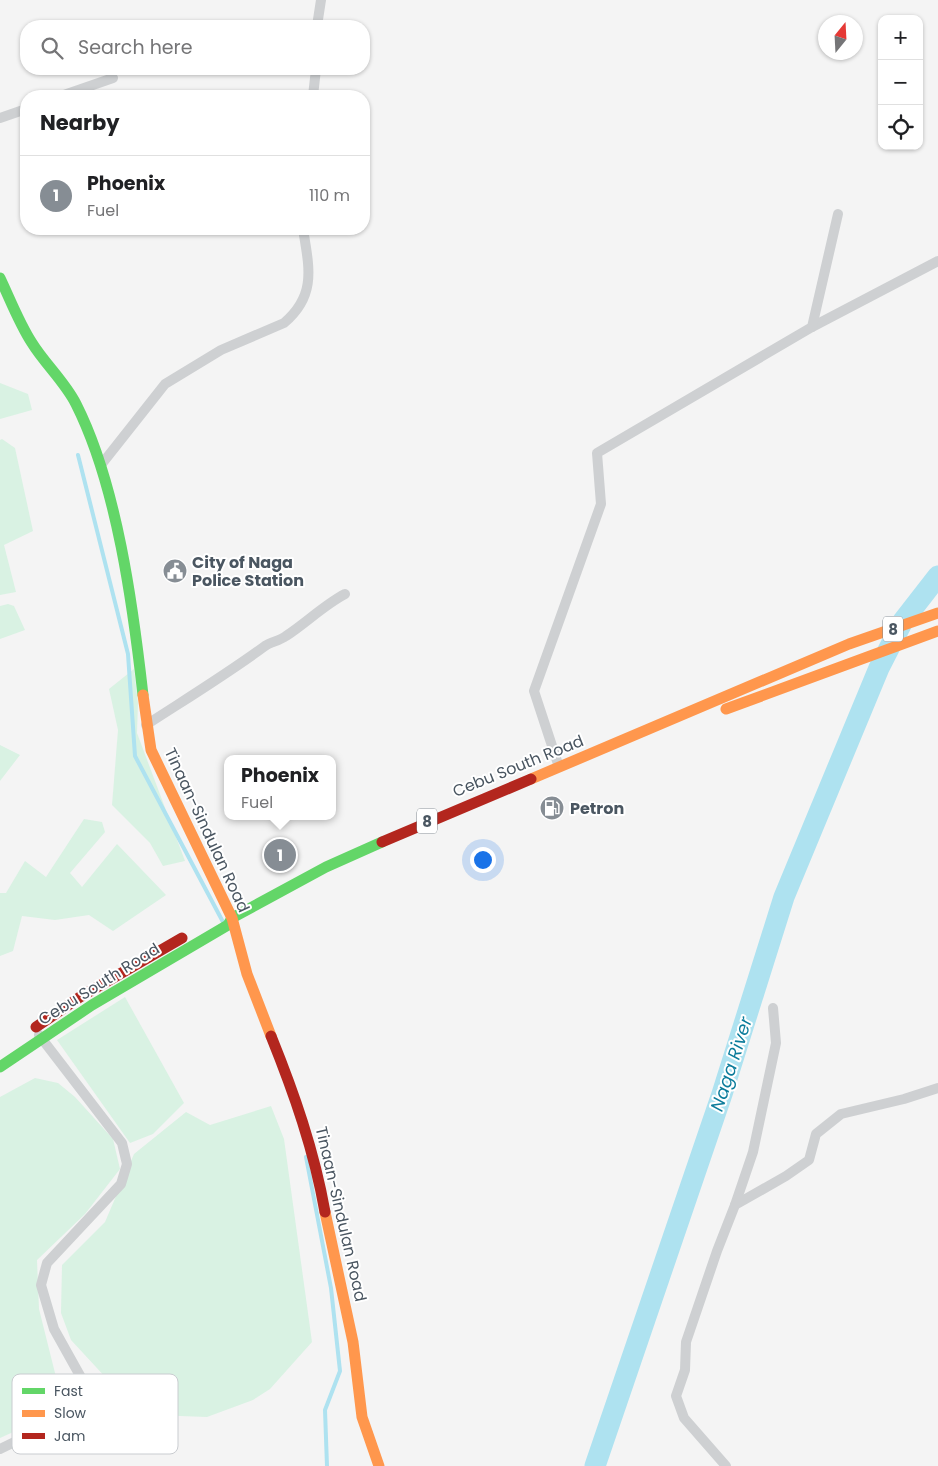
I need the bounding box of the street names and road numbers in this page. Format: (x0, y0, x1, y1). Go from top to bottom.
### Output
road number: 8 (883, 616, 903, 642)
street label: Cebu South Road (449, 729, 587, 803)
street label: Tinaan-Sindulan Road (159, 744, 255, 916)
road number: 8 (417, 808, 437, 834)
street label: Cebu South Road (34, 937, 164, 1031)
street label: Tinaan-Sindulan Road (310, 1124, 372, 1304)

